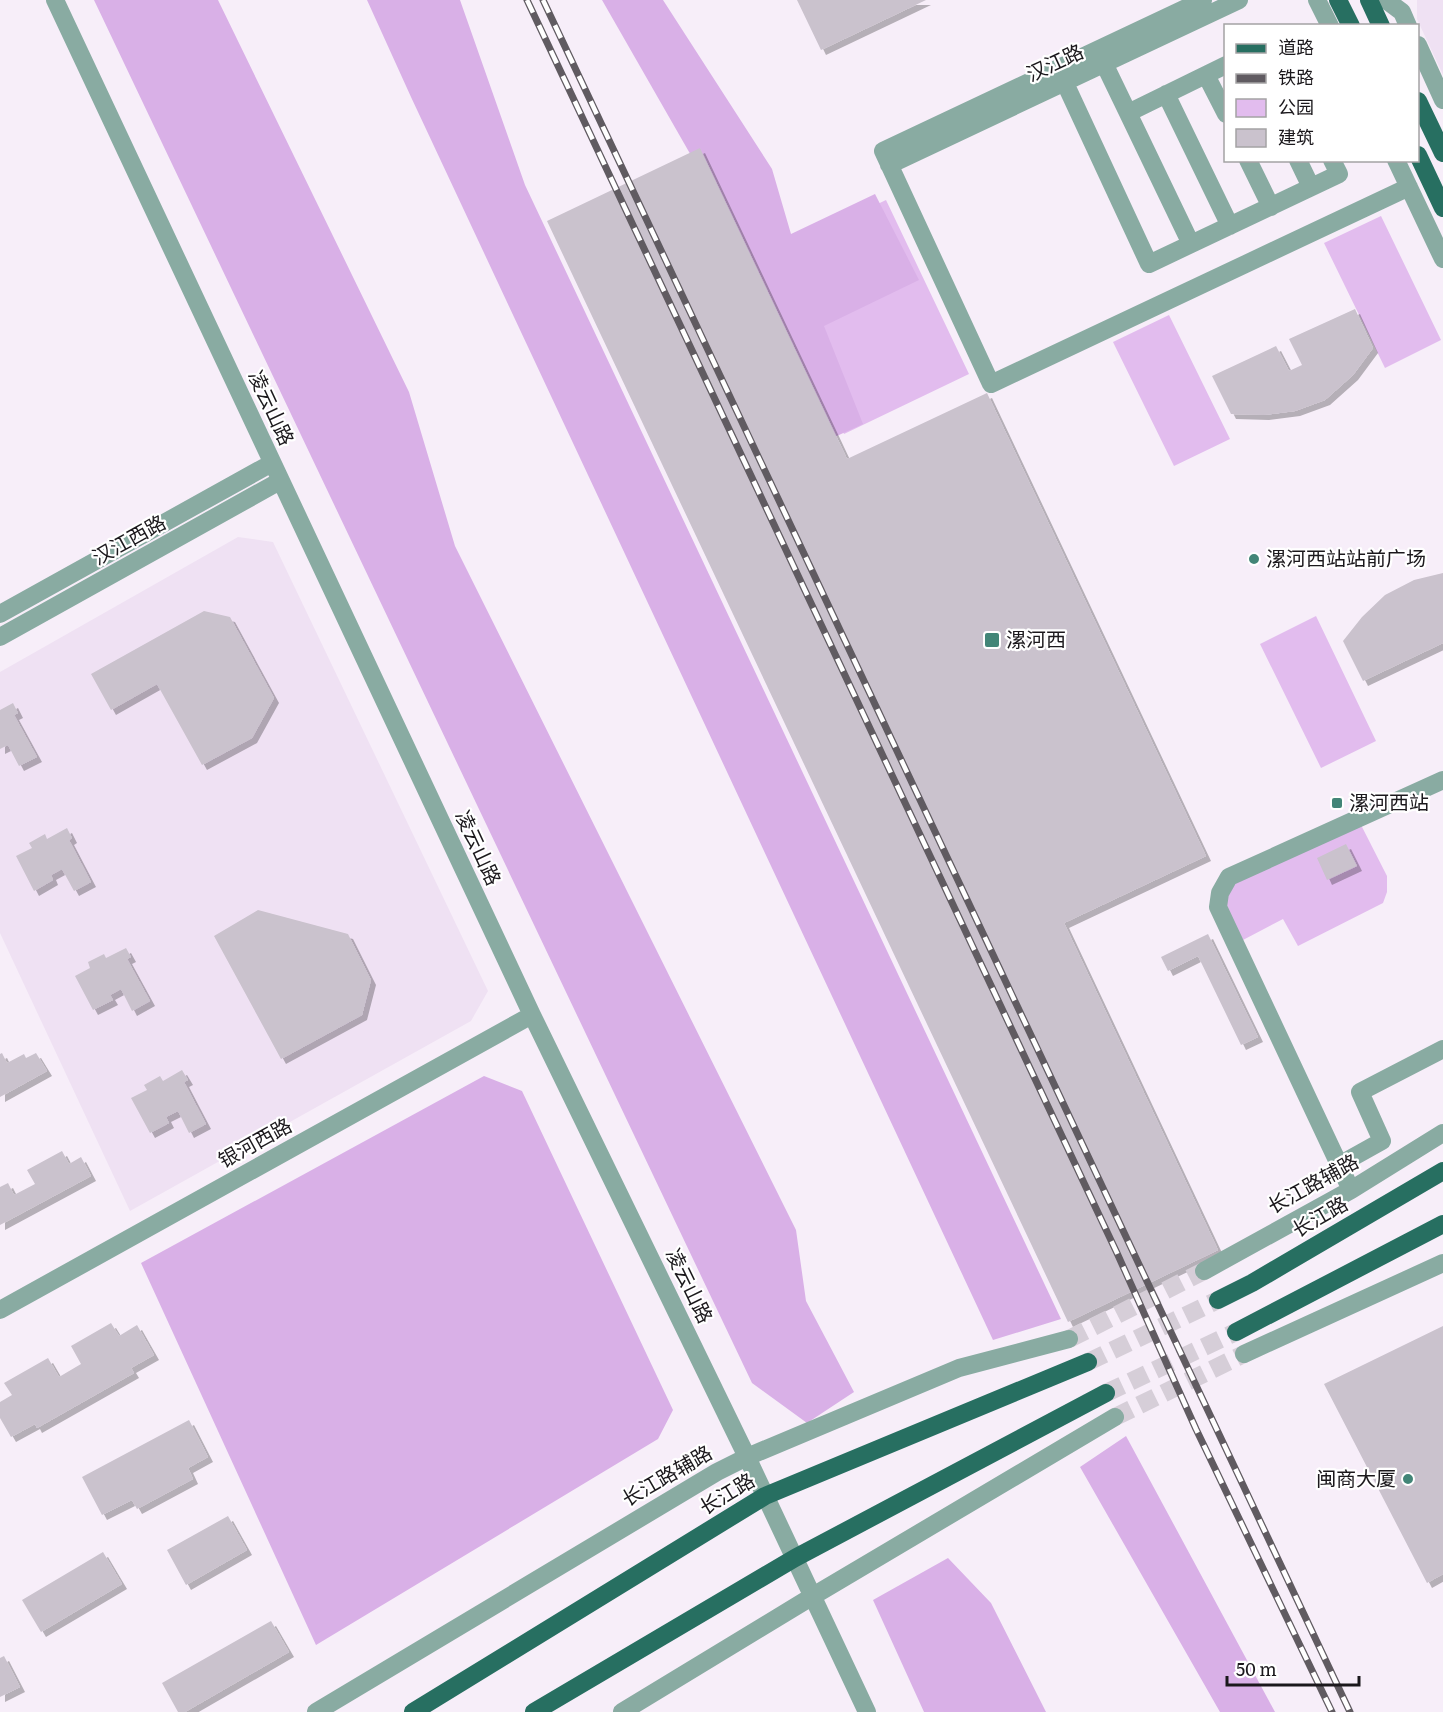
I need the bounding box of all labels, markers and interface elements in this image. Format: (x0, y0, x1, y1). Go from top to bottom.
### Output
legend (1224, 24, 1419, 162)
text: 道路 (1278, 33, 1314, 60)
street label: 汉江路 (1021, 35, 1088, 87)
text: 铁路 (1278, 63, 1314, 90)
text: 公园 (1278, 93, 1314, 120)
text: 建筑 (1278, 123, 1314, 150)
street label: 凌云山路 (242, 365, 303, 450)
street label: 汉江西路 (86, 506, 170, 571)
place label: 漯河西站站前广场 (1266, 542, 1426, 572)
marker: 漯河西站站前广场 (1247, 552, 1261, 566)
place label: 漯河西 (1006, 623, 1066, 653)
marker: 漯河西 (983, 631, 1001, 649)
place label: 漯河西站 (1349, 786, 1429, 816)
marker: 漯河西站 (1330, 796, 1344, 810)
street label: 凌云山路 (449, 805, 510, 890)
street label: 银河西路 (212, 1109, 296, 1174)
street label: 长江路辅路 (1263, 1149, 1363, 1219)
street label: 长江路 (1288, 1192, 1352, 1242)
street label: 凌云山路 (660, 1243, 722, 1328)
street label: 长江路辅路 (615, 1436, 717, 1512)
place label: 闽商大厦 (1316, 1462, 1396, 1492)
street label: 长江路 (693, 1464, 759, 1521)
marker: 闽商大厦 (1401, 1472, 1415, 1486)
scale bar (1227, 1649, 1359, 1687)
text: 50 m (1236, 1655, 1277, 1682)

